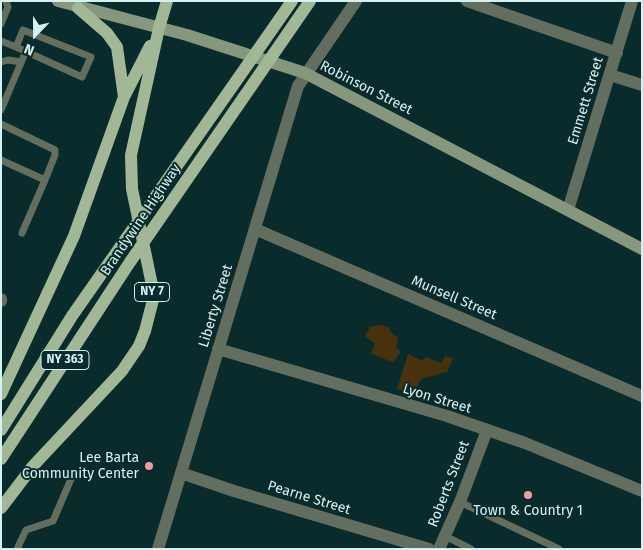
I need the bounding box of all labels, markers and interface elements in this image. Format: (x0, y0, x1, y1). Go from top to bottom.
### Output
north arrow (10, 10, 60, 60)
text: N (22, 40, 37, 59)
street label: Emmett Street (565, 55, 607, 147)
street label: Robinson Street (317, 57, 415, 119)
street label: Brandywine Highway (97, 161, 185, 279)
street label: Liberty Street (195, 263, 237, 349)
street label: Munsell Street (409, 272, 499, 324)
road number: NY 7 (134, 282, 170, 302)
road number: NY 363 (41, 350, 89, 370)
street label: Lyon Street (401, 381, 473, 417)
street label: Roberts Street (425, 438, 473, 530)
place label: Lee Barta Community Center (22, 450, 139, 482)
marker: Lee Barta Community Center (143, 460, 155, 472)
street label: Pearne Street (266, 477, 352, 519)
marker: Town & Country 1 (522, 489, 534, 501)
place label: Town & Country 1 (473, 503, 583, 519)

